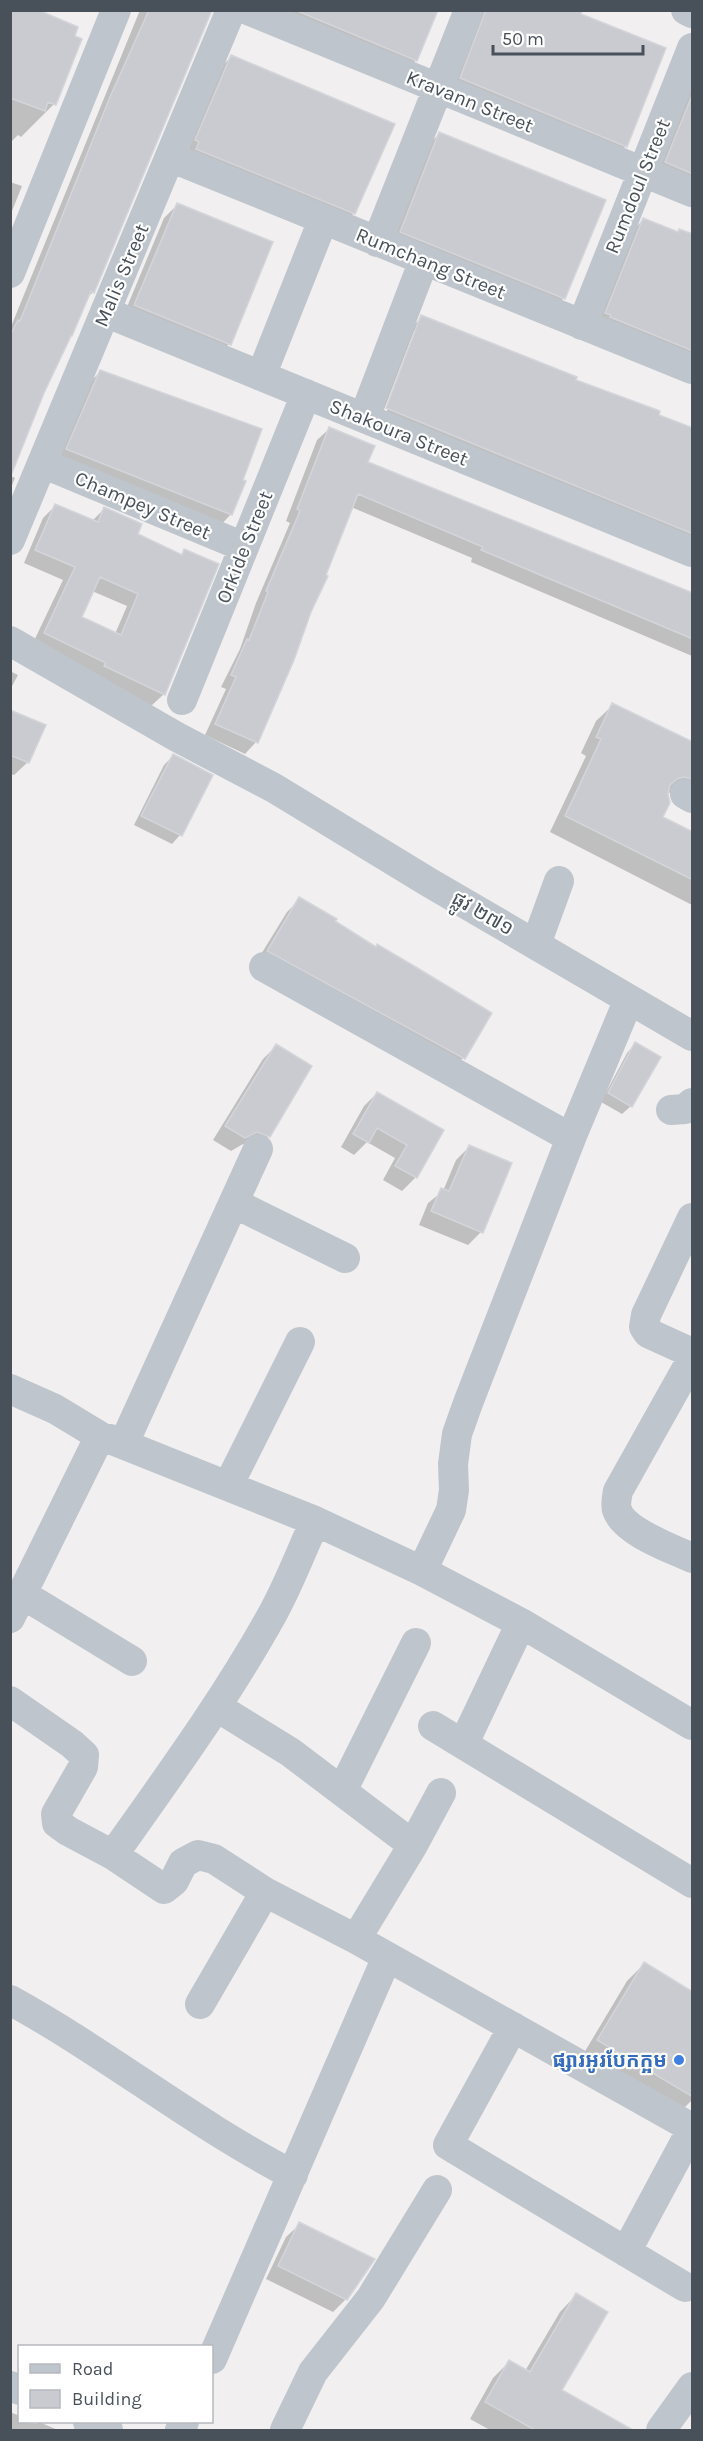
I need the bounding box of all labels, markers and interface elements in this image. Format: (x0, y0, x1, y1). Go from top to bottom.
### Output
scale bar (493, 18, 643, 56)
text: 50 m (502, 28, 544, 50)
street label: Kravann Street (403, 65, 537, 138)
street label: Rumdoul Street (600, 115, 675, 257)
street label: Malis Street (89, 220, 154, 330)
street label: Rumchang Street (353, 223, 509, 304)
street label: Shakoura Street (326, 394, 472, 471)
street label: Champey Street (72, 467, 214, 545)
street label: Orkide Street (211, 487, 278, 607)
street label: ផ្លូវ ២៧១ (444, 887, 518, 946)
place label: ផ្សារអូរបែកក្អម (552, 2049, 667, 2073)
marker: ផ្សារអូរបែកក្អម (672, 2053, 686, 2067)
legend (18, 2345, 213, 2423)
text: Road (72, 2358, 113, 2380)
text: Building (72, 2388, 142, 2410)

